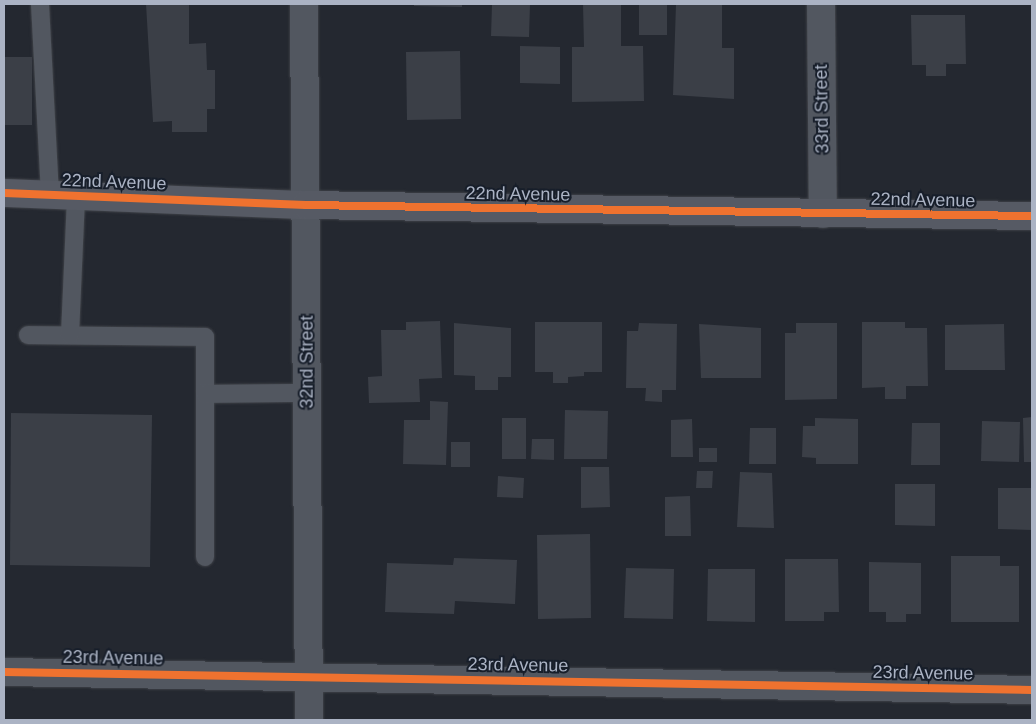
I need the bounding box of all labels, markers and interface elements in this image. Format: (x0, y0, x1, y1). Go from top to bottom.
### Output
street label: 33rd Street (810, 64, 834, 154)
street label: 22nd Avenue (61, 169, 167, 195)
street label: 22nd Avenue (465, 182, 571, 206)
street label: 22nd Avenue (870, 188, 976, 212)
street label: 32nd Street (296, 315, 318, 409)
street label: 23rd Avenue (62, 646, 164, 670)
street label: 23rd Avenue (467, 653, 569, 677)
street label: 23rd Avenue (872, 661, 974, 685)

